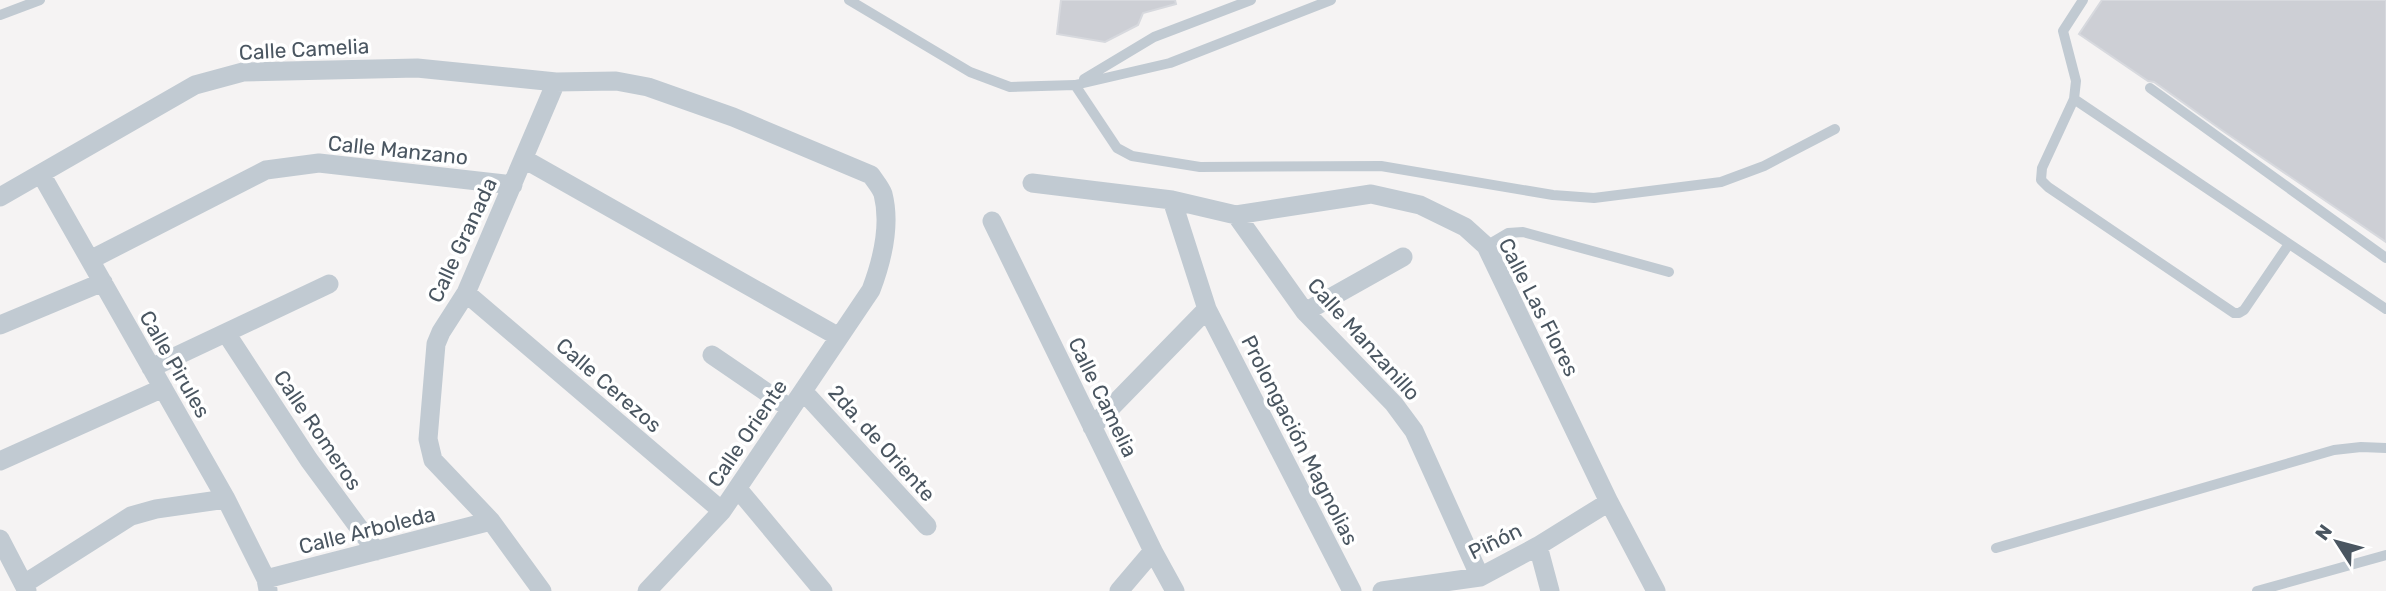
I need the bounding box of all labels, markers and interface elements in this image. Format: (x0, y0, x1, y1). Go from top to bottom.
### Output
street label: Calle Camelia (238, 33, 370, 65)
street label: Calle Manzano (327, 130, 469, 170)
street label: Calle Granada (422, 174, 502, 306)
street label: Calle Las Flores (1493, 234, 1585, 380)
street label: Calle Manzanillo (1303, 273, 1425, 405)
street label: Calle Pirules (134, 306, 216, 422)
street label: Prolongación Magnolias (1236, 331, 1364, 549)
street label: Calle Cerezos (551, 333, 667, 437)
street label: Calle Camelia (1063, 333, 1143, 461)
street label: Calle Romeros (269, 365, 367, 495)
street label: Calle Oriente (702, 374, 792, 492)
street label: 2da. de Oriente (823, 380, 941, 506)
street label: Calle Arboleda (296, 501, 438, 559)
north arrow (2302, 507, 2372, 577)
street label: Piñón (1464, 517, 1526, 565)
text: N (2310, 520, 2337, 545)

